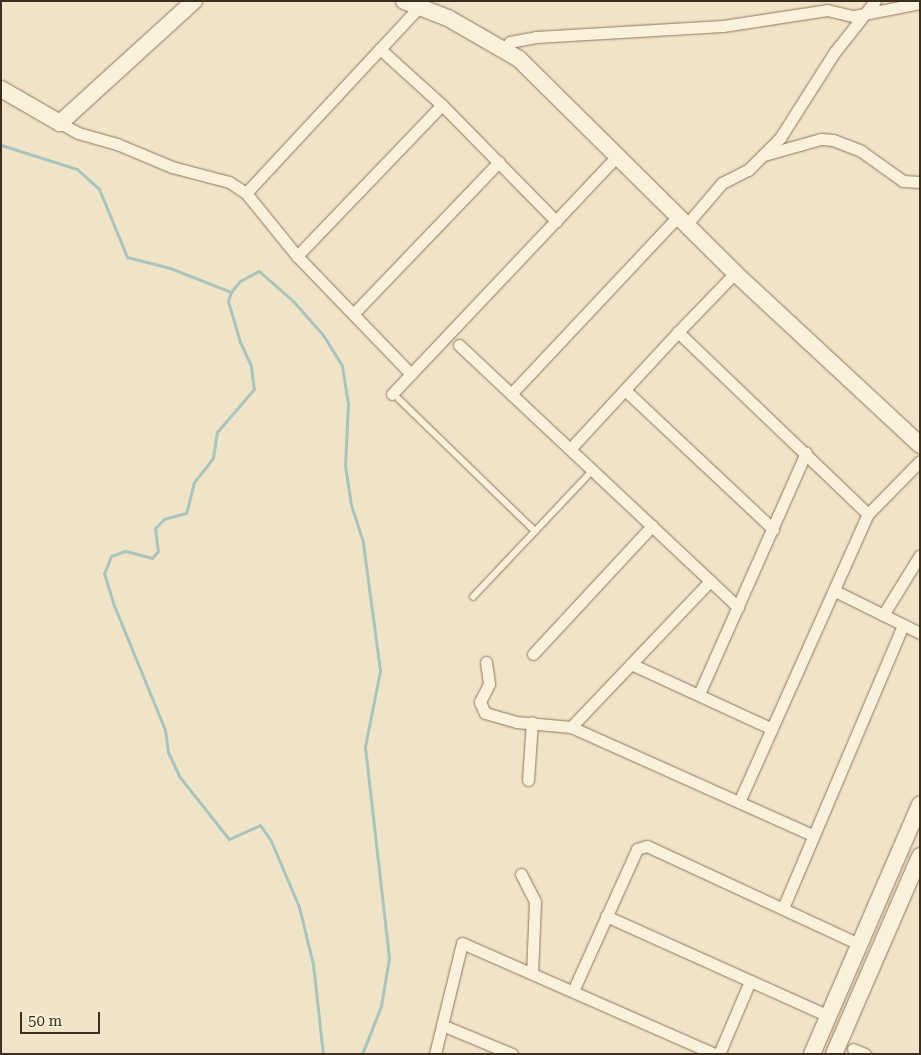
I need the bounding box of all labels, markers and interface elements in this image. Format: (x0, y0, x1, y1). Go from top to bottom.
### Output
scale bar (22, 1002, 102, 1034)
text: 50 m (28, 1012, 62, 1030)

